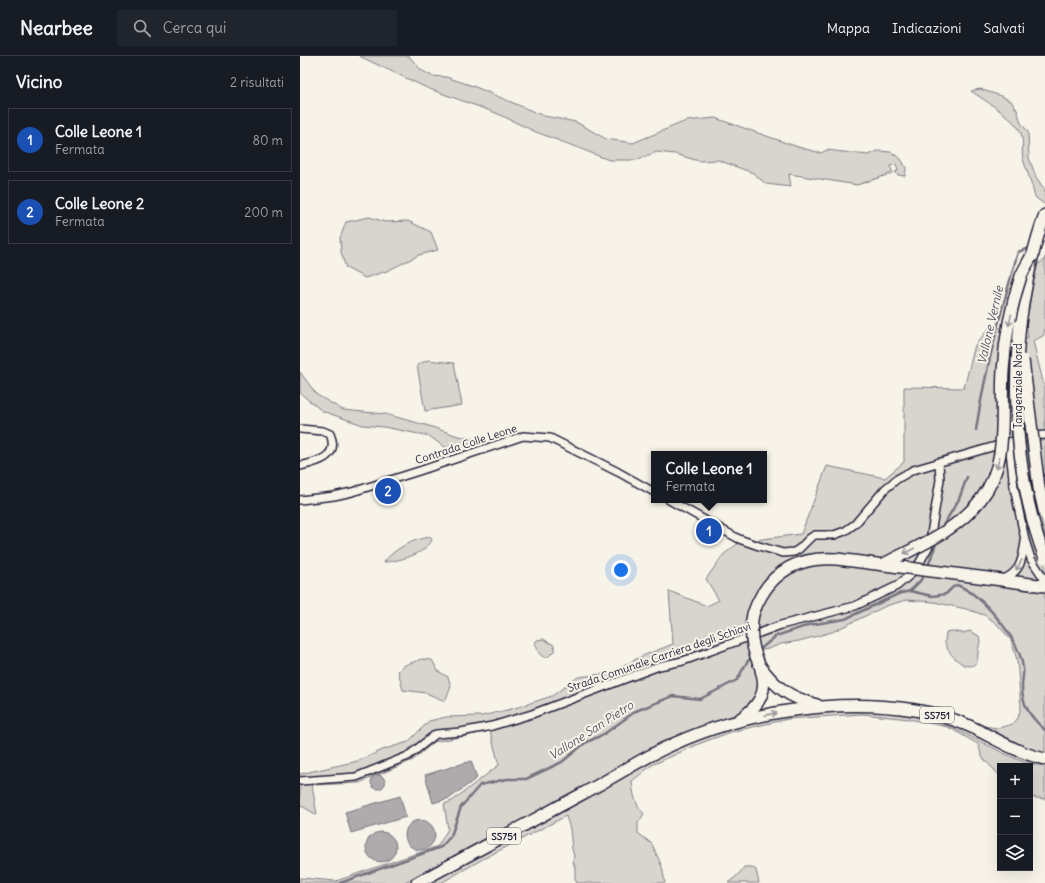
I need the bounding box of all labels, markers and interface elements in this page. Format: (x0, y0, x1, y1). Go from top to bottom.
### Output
search box (117, 10, 397, 46)
text: Nearbee (20, 16, 93, 40)
icon: search (131, 17, 153, 39)
text: Cerca qui (163, 18, 226, 37)
text: Mappa (827, 19, 870, 37)
text: Indicazioni (892, 19, 962, 37)
text: Salvati (984, 19, 1025, 37)
text: Vicino (16, 71, 62, 93)
text: 2 risultati (230, 74, 284, 91)
text: Colle Leone 1 (55, 122, 142, 141)
text: 1 (27, 132, 33, 149)
text: 80 m (252, 132, 283, 149)
text: Fermata (55, 141, 105, 158)
text: Colle Leone 2 (55, 194, 144, 213)
text: 2 (26, 204, 34, 221)
text: 200 m (244, 204, 283, 221)
text: Fermata (55, 213, 105, 230)
water label: Vallone Vernile (974, 283, 1007, 365)
one-way arrow (1005, 313, 1013, 326)
street label: Tangenziale Nord (1011, 343, 1025, 429)
street label: Contrada Colle Leone (413, 421, 519, 467)
popup (651, 451, 767, 503)
one-way arrow (994, 456, 1001, 469)
text: Colle Leone 1 (665, 459, 753, 478)
pin: 2 (375, 476, 401, 506)
text: Fermata (665, 478, 715, 495)
pin: 1 (696, 516, 722, 546)
one-way arrow (903, 548, 915, 555)
one-way arrow (1015, 559, 1023, 571)
your location (611, 560, 631, 580)
street label: Strada Comunale Carriera degli Schiavi (565, 619, 753, 695)
water label: Vallone San Pietro (546, 696, 637, 763)
road number: SS751 (920, 707, 954, 723)
one-way arrow (765, 710, 778, 718)
map controls (997, 763, 1033, 871)
button: + (997, 763, 1033, 799)
button: − (997, 799, 1033, 835)
road number: SS751 (487, 828, 521, 844)
button: layers (997, 835, 1033, 871)

